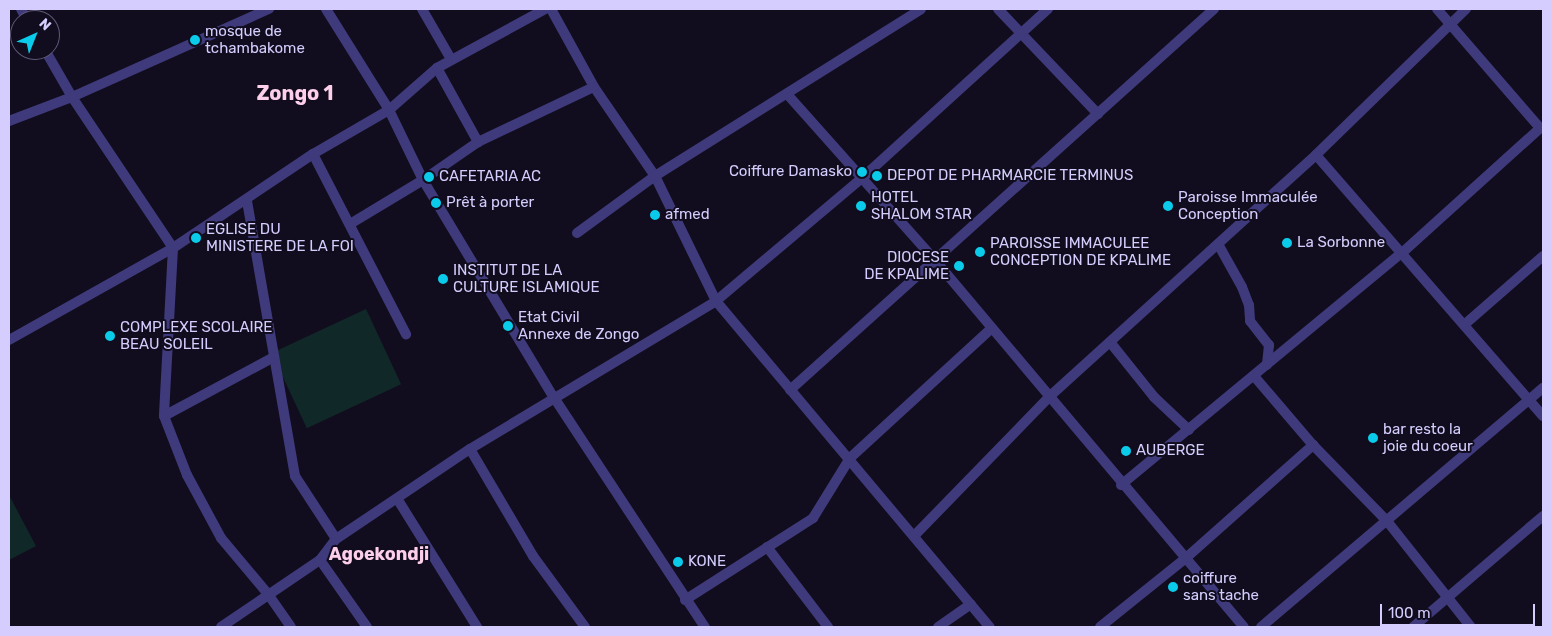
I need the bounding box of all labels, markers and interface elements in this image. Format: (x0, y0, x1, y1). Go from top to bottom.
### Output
north arrow (10, 10, 60, 60)
text: N (36, 15, 55, 34)
place label: mosque de tchambakome (205, 22, 305, 57)
marker: mosque de tchambakome (189, 34, 201, 46)
district label: Zongo 1 (256, 81, 334, 105)
place label: Coiffure Damasko (729, 163, 852, 181)
marker: Coiffure Damasko (856, 166, 868, 178)
place label: DEPOT DE PHARMARCIE TERMINUS (887, 167, 1134, 185)
place label: CAFETARIA AC (439, 168, 542, 186)
marker: DEPOT DE PHARMARCIE TERMINUS (871, 170, 883, 182)
marker: CAFETARIA AC (423, 171, 435, 183)
place label: HOTEL SHALOM STAR (871, 188, 972, 223)
place label: Paroisse Immaculée Conception (1178, 188, 1318, 223)
place label: Prêt à porter (446, 194, 534, 212)
marker: Prêt à porter (430, 197, 442, 209)
marker: HOTEL SHALOM STAR (855, 200, 867, 212)
marker: Paroisse Immaculée Conception (1162, 200, 1174, 212)
place label: afmed (665, 206, 710, 224)
marker: afmed (649, 209, 661, 221)
place label: EGLISE DU MINISTERE DE LA FOI (206, 220, 354, 255)
marker: EGLISE DU MINISTERE DE LA FOI (190, 232, 202, 244)
place label: PAROISSE IMMACULEE CONCEPTION DE KPALIME (990, 234, 1171, 269)
place label: La Sorbonne (1297, 234, 1385, 252)
marker: La Sorbonne (1281, 237, 1293, 249)
marker: PAROISSE IMMACULEE CONCEPTION DE KPALIME (974, 246, 986, 258)
place label: DIOCESE DE KPALIME (864, 248, 949, 283)
marker: DIOCESE DE KPALIME (953, 260, 965, 272)
place label: INSTITUT DE LA CULTURE ISLAMIQUE (453, 261, 600, 296)
marker: INSTITUT DE LA CULTURE ISLAMIQUE (437, 273, 449, 285)
place label: Etat Civil Annexe de Zongo (518, 308, 639, 343)
place label: COMPLEXE SCOLAIRE BEAU SOLEIL (120, 318, 272, 353)
marker: Etat Civil Annexe de Zongo (502, 320, 514, 332)
marker: COMPLEXE SCOLAIRE BEAU SOLEIL (104, 330, 116, 342)
place label: bar resto la joie du coeur (1383, 420, 1473, 455)
marker: bar resto la joie du coeur (1367, 432, 1379, 444)
place label: AUBERGE (1136, 442, 1205, 460)
marker: AUBERGE (1120, 445, 1132, 457)
district label: Agoekondji (329, 543, 429, 565)
place label: KONE (688, 553, 726, 571)
marker: KONE (672, 556, 684, 568)
place label: coiffure sans tache (1183, 569, 1259, 604)
marker: coiffure sans tache (1167, 581, 1179, 593)
scale bar (1382, 594, 1537, 626)
text: 100 m (1388, 604, 1430, 622)

